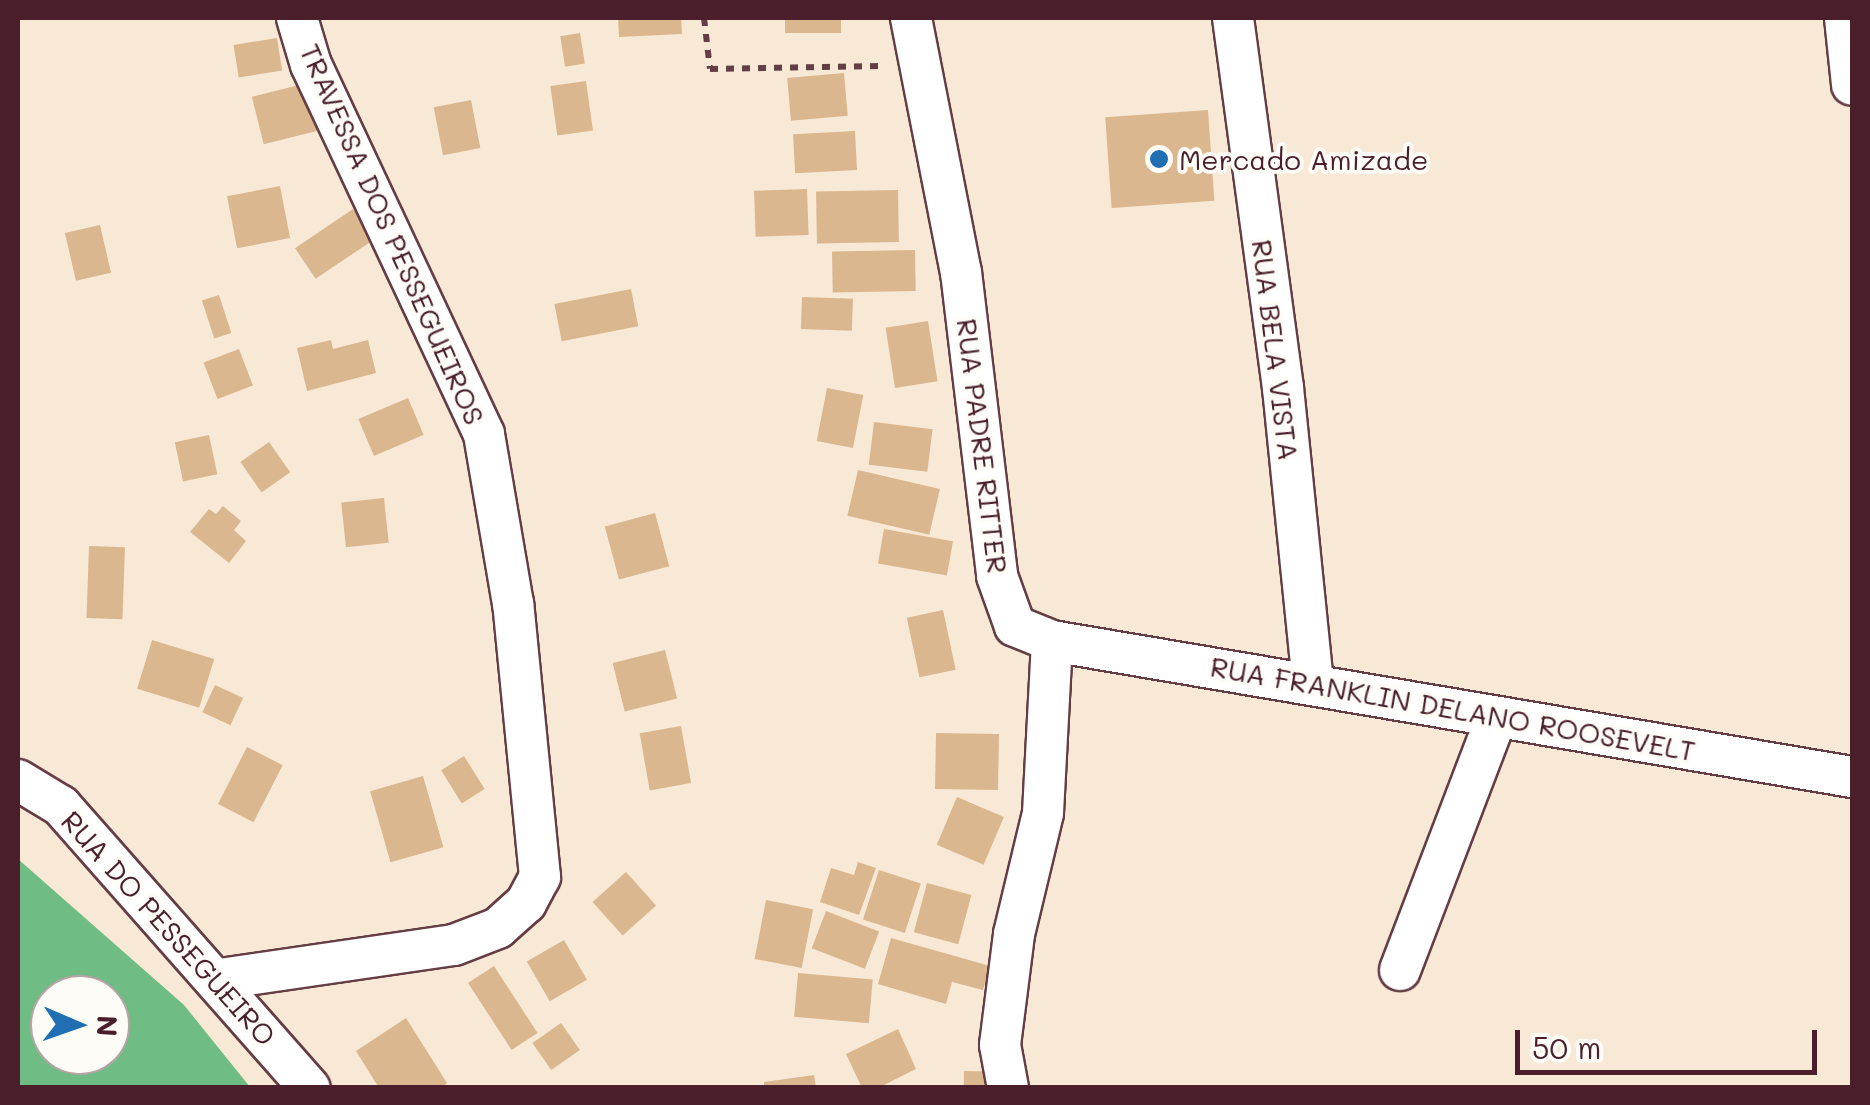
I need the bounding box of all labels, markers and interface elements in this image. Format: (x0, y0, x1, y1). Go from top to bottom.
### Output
street label: TRAVESSA DOS PESSEGUEIROS (294, 38, 492, 430)
place label: Mercado Amizade (1179, 142, 1428, 176)
marker: Mercado Amizade (1148, 148, 1170, 170)
street label: RUA BELA VISTA (1246, 238, 1306, 462)
street label: RUA PADRE RITTER (951, 317, 1015, 575)
street label: RUA FRANKLIN DELANO ROOSEVELT (1208, 649, 1698, 767)
street label: RUA DO PESSEGUEIRO (55, 804, 283, 1052)
north arrow (30, 975, 130, 1075)
scale bar (1520, 1010, 1822, 1072)
text: N (90, 1015, 126, 1037)
text: 50 m (1532, 1027, 1602, 1067)

